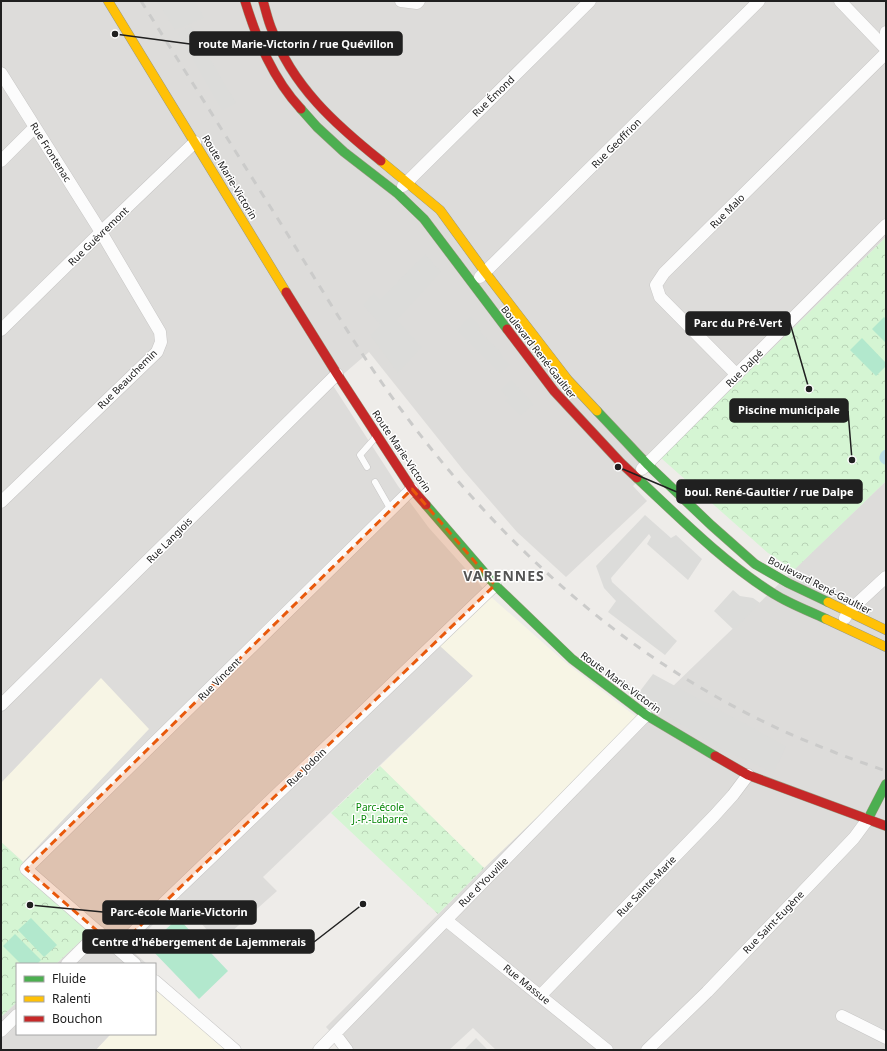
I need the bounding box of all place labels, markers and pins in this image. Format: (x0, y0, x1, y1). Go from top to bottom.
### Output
callout: route Marie-Victorin / rue Quévillon (190, 32, 402, 55)
callout: Parc du Pré-Vert (686, 312, 790, 335)
callout: Piscine municipale (730, 399, 848, 422)
callout: boul. René-Gaultier / rue Dalpe (677, 480, 862, 503)
callout: Parc-école Marie-Victorin (103, 901, 256, 924)
callout: Centre d'hébergement de Lajemmerais (83, 930, 314, 953)

